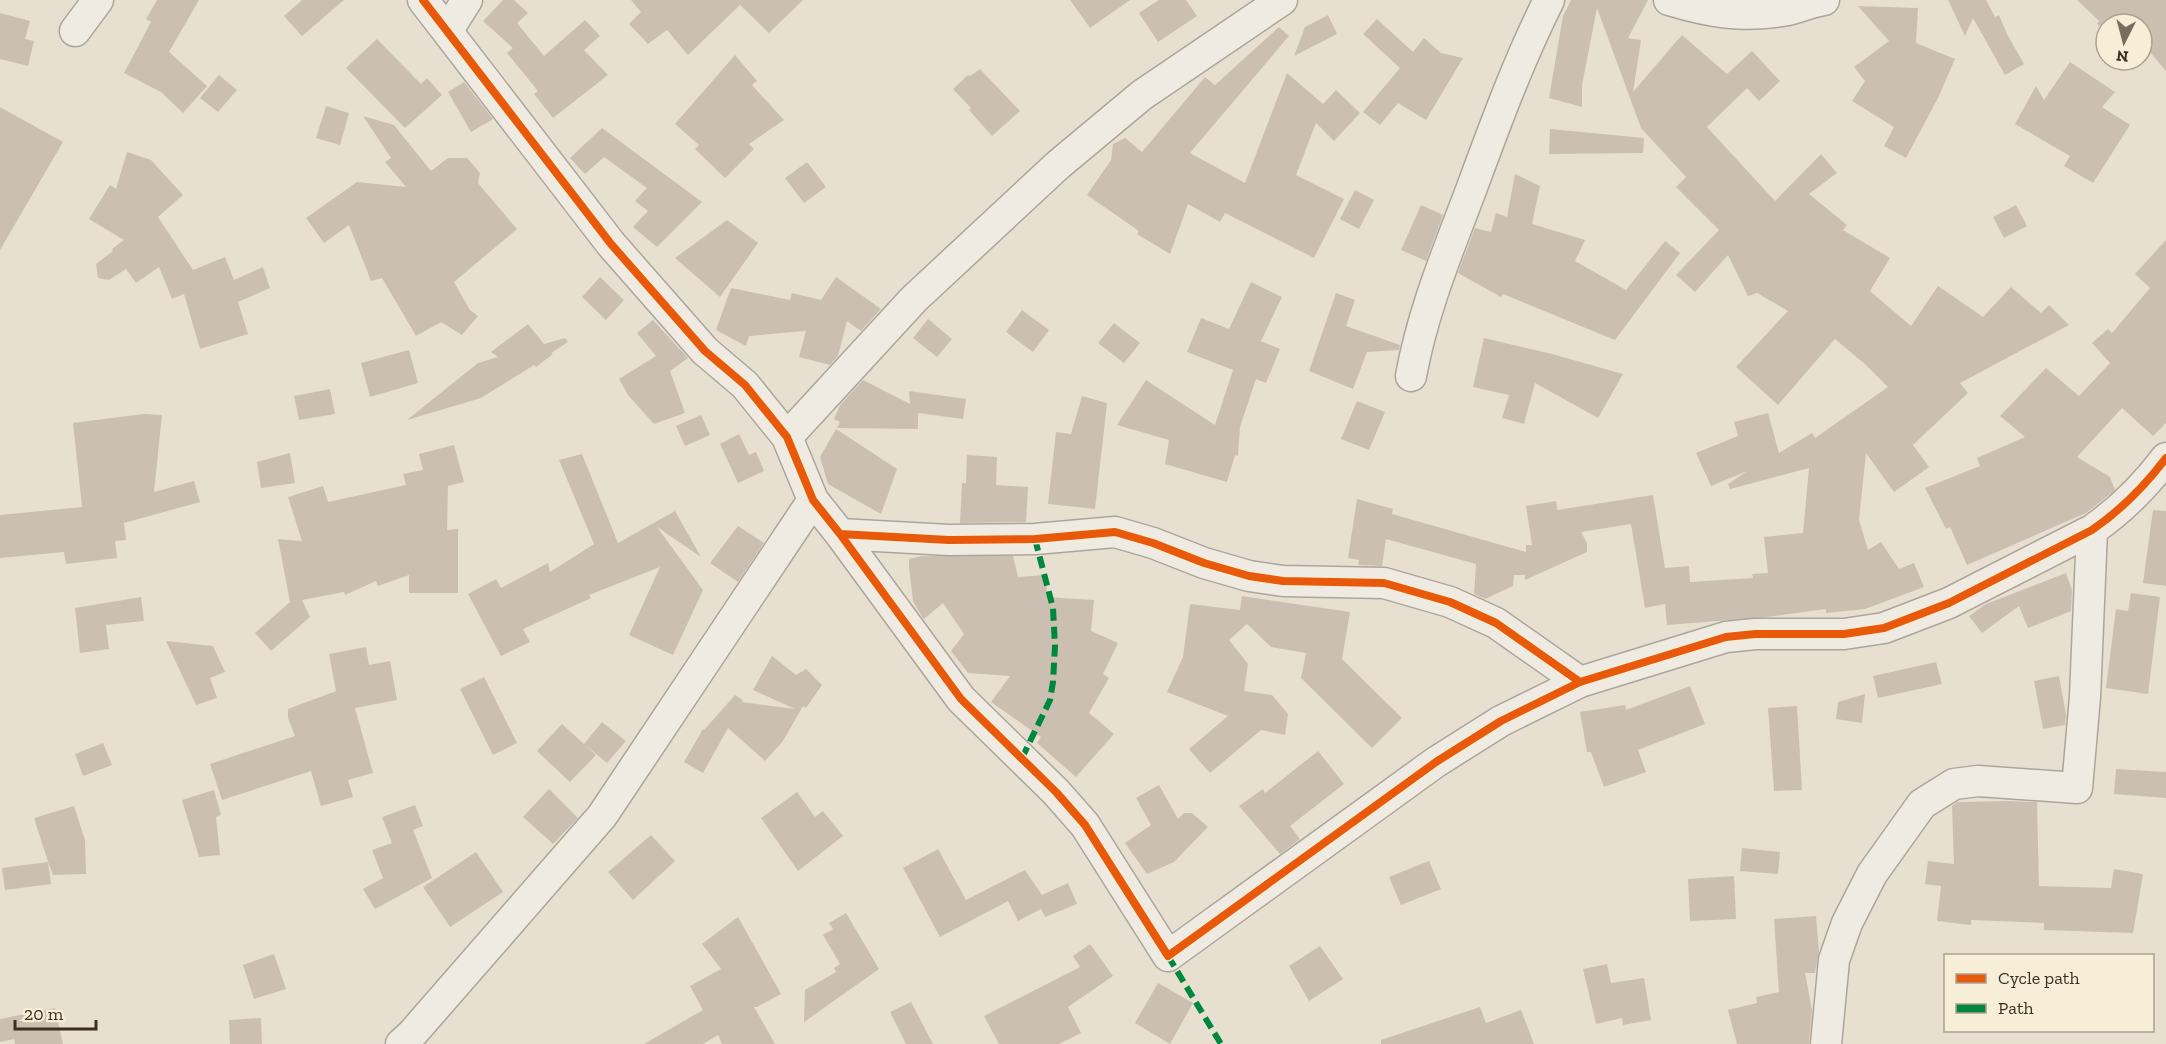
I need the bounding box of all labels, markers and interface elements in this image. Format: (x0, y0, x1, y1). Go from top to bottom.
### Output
north arrow (2094, 12, 2154, 72)
text: N (2115, 46, 2130, 67)
legend (1944, 954, 2154, 1032)
text: Cycle path (1998, 967, 2080, 989)
scale bar (15, 993, 96, 1031)
text: Path (1998, 997, 2034, 1019)
text: 20 m (24, 1003, 64, 1025)

